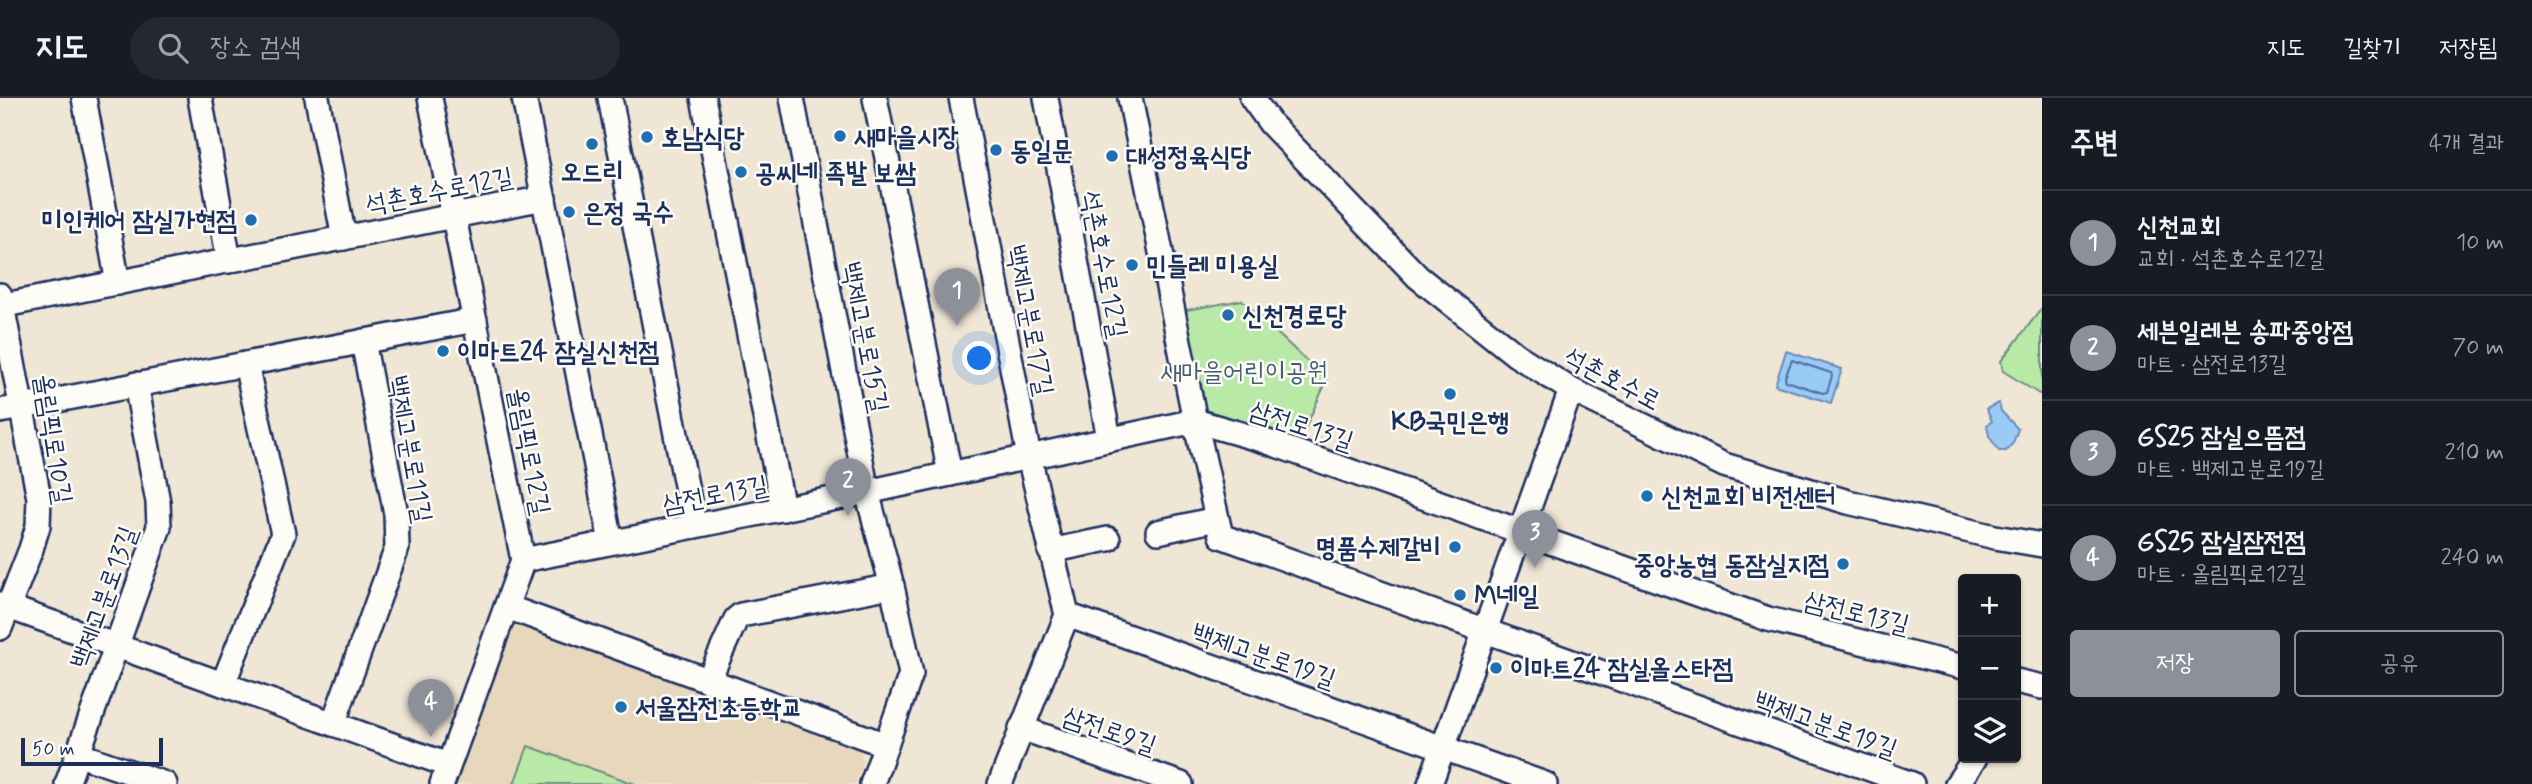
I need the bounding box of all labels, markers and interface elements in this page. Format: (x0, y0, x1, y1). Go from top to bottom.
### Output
search box (130, 17, 620, 80)
text: 지도 (35, 26, 88, 70)
icon: search (154, 29, 192, 67)
text: 장소 검색 (210, 31, 301, 65)
text: 지도 (2267, 33, 2305, 64)
text: 길찾기 (2343, 33, 2401, 64)
text: 저장됨 (2439, 33, 2497, 64)
place label: 새마을시장 (854, 121, 959, 155)
place label: 호남식당 (661, 122, 745, 156)
text: 주변 (2070, 124, 2118, 163)
marker: 새마을시장 (832, 128, 848, 144)
marker: 호남식당 (639, 129, 655, 145)
text: 4개 결과 (2429, 129, 2504, 159)
place label: 동일문 (1010, 135, 1073, 169)
marker: 오드리 (584, 136, 600, 152)
place label: 대성정육식당 (1126, 141, 1252, 175)
marker: 동일문 (988, 142, 1004, 158)
marker: 대성정육식당 (1104, 148, 1120, 164)
place label: 오드리 (561, 156, 623, 190)
place label: 공씨네 족발 보쌈 (755, 157, 917, 191)
street label: 석촌호수로12길 (363, 161, 516, 223)
marker: 공씨네 족발 보쌈 (733, 164, 749, 180)
street label: 석촌호수로12길 (1072, 188, 1134, 341)
place label: 은정 국수 (583, 197, 674, 231)
marker: 은정 국수 (561, 204, 577, 220)
place label: 미인케어 잠실가현점 (42, 205, 237, 239)
text: 신천교회 (2137, 211, 2221, 245)
marker: 미인케어 잠실가현점 (243, 212, 259, 228)
text: 1 (2088, 228, 2098, 258)
text: 10 m (2456, 228, 2504, 258)
street label: 백제고분로17길 (998, 242, 1060, 399)
text: 교회 · 석촌호수로12길 (2137, 245, 2324, 275)
place label: 민들레 미용실 (1146, 250, 1279, 284)
marker: 민들레 미용실 (1124, 257, 1140, 273)
street label: 백제고분로15길 (833, 259, 895, 416)
pin: 1 (934, 268, 980, 326)
place label: 신천경로당 (1242, 300, 1347, 334)
marker: 신천경로당 (1220, 307, 1236, 323)
text: 세븐일레븐 송파중앙점 (2137, 316, 2353, 350)
text: 2 (2087, 333, 2099, 363)
text: 70 m (2452, 333, 2504, 363)
place label: 이마트24 잠실신천점 (457, 336, 659, 370)
street label: 석촌호수로 (1558, 340, 1666, 419)
your location (962, 341, 996, 375)
marker: 이마트24 잠실신천점 (435, 343, 451, 359)
text: 마트 · 삼전로13길 (2137, 350, 2286, 380)
park label: 새마을어린이공원 (1160, 356, 1328, 390)
street label: 올림픽로10길 (25, 372, 79, 507)
street label: 백제고분로11길 (379, 373, 439, 526)
street label: 올림픽로12길 (499, 385, 557, 518)
marker: KB국민은행 (1442, 386, 1458, 402)
street label: 삼전로13길 (1245, 394, 1358, 460)
place label: KB국민은행 (1391, 406, 1509, 440)
text: GS25 잠실으뜸점 (2137, 421, 2306, 455)
text: 3 (2088, 438, 2098, 468)
text: 210 m (2444, 438, 2504, 468)
text: 마트 · 백제고분로19길 (2137, 455, 2324, 485)
pin: 2 (825, 458, 871, 516)
street label: 삼전로13길 (660, 469, 771, 523)
place label: 신천교회 비전센터 (1661, 481, 1835, 515)
marker: 신천교회 비전센터 (1639, 488, 1655, 504)
pin: 3 (1512, 510, 1558, 568)
street label: 백제고분로13길 (63, 522, 146, 673)
text: GS25 잠실잠전점 (2137, 526, 2306, 560)
place label: 명품수제갈비 (1315, 532, 1441, 566)
marker: 명품수제갈비 (1447, 539, 1463, 555)
text: 4 (2086, 543, 2100, 573)
text: 240 m (2440, 543, 2504, 573)
place label: 중앙농협 동잠실지점 (1634, 549, 1829, 583)
marker: 중앙농협 동잠실지점 (1835, 556, 1851, 572)
text: 마트 · 올림픽로12길 (2137, 560, 2306, 590)
map controls (1958, 574, 2021, 763)
button: + (1958, 574, 2021, 637)
place label: M네일 (1474, 580, 1539, 614)
street label: 삼전로13길 (1800, 584, 1913, 643)
marker: M네일 (1452, 587, 1468, 603)
street label: 백제고분로19길 (1187, 616, 1340, 697)
button: 저장 (2070, 630, 2280, 697)
button: 공유 (2294, 630, 2504, 697)
button: − (1958, 637, 2021, 700)
place label: 이마트24 잠실올스타점 (1510, 653, 1733, 687)
marker: 이마트24 잠실올스타점 (1488, 660, 1504, 676)
pin: 4 (408, 679, 454, 737)
street label: 백제고분로19길 (1749, 684, 1902, 768)
place label: 서울잠전초등학교 (635, 692, 802, 726)
marker: 서울잠전초등학교 (613, 699, 629, 715)
street label: 삼전로9길 (1058, 700, 1161, 764)
button: layers (1958, 700, 2021, 763)
scale bar (21, 735, 163, 767)
text: 50 m (32, 737, 75, 762)

